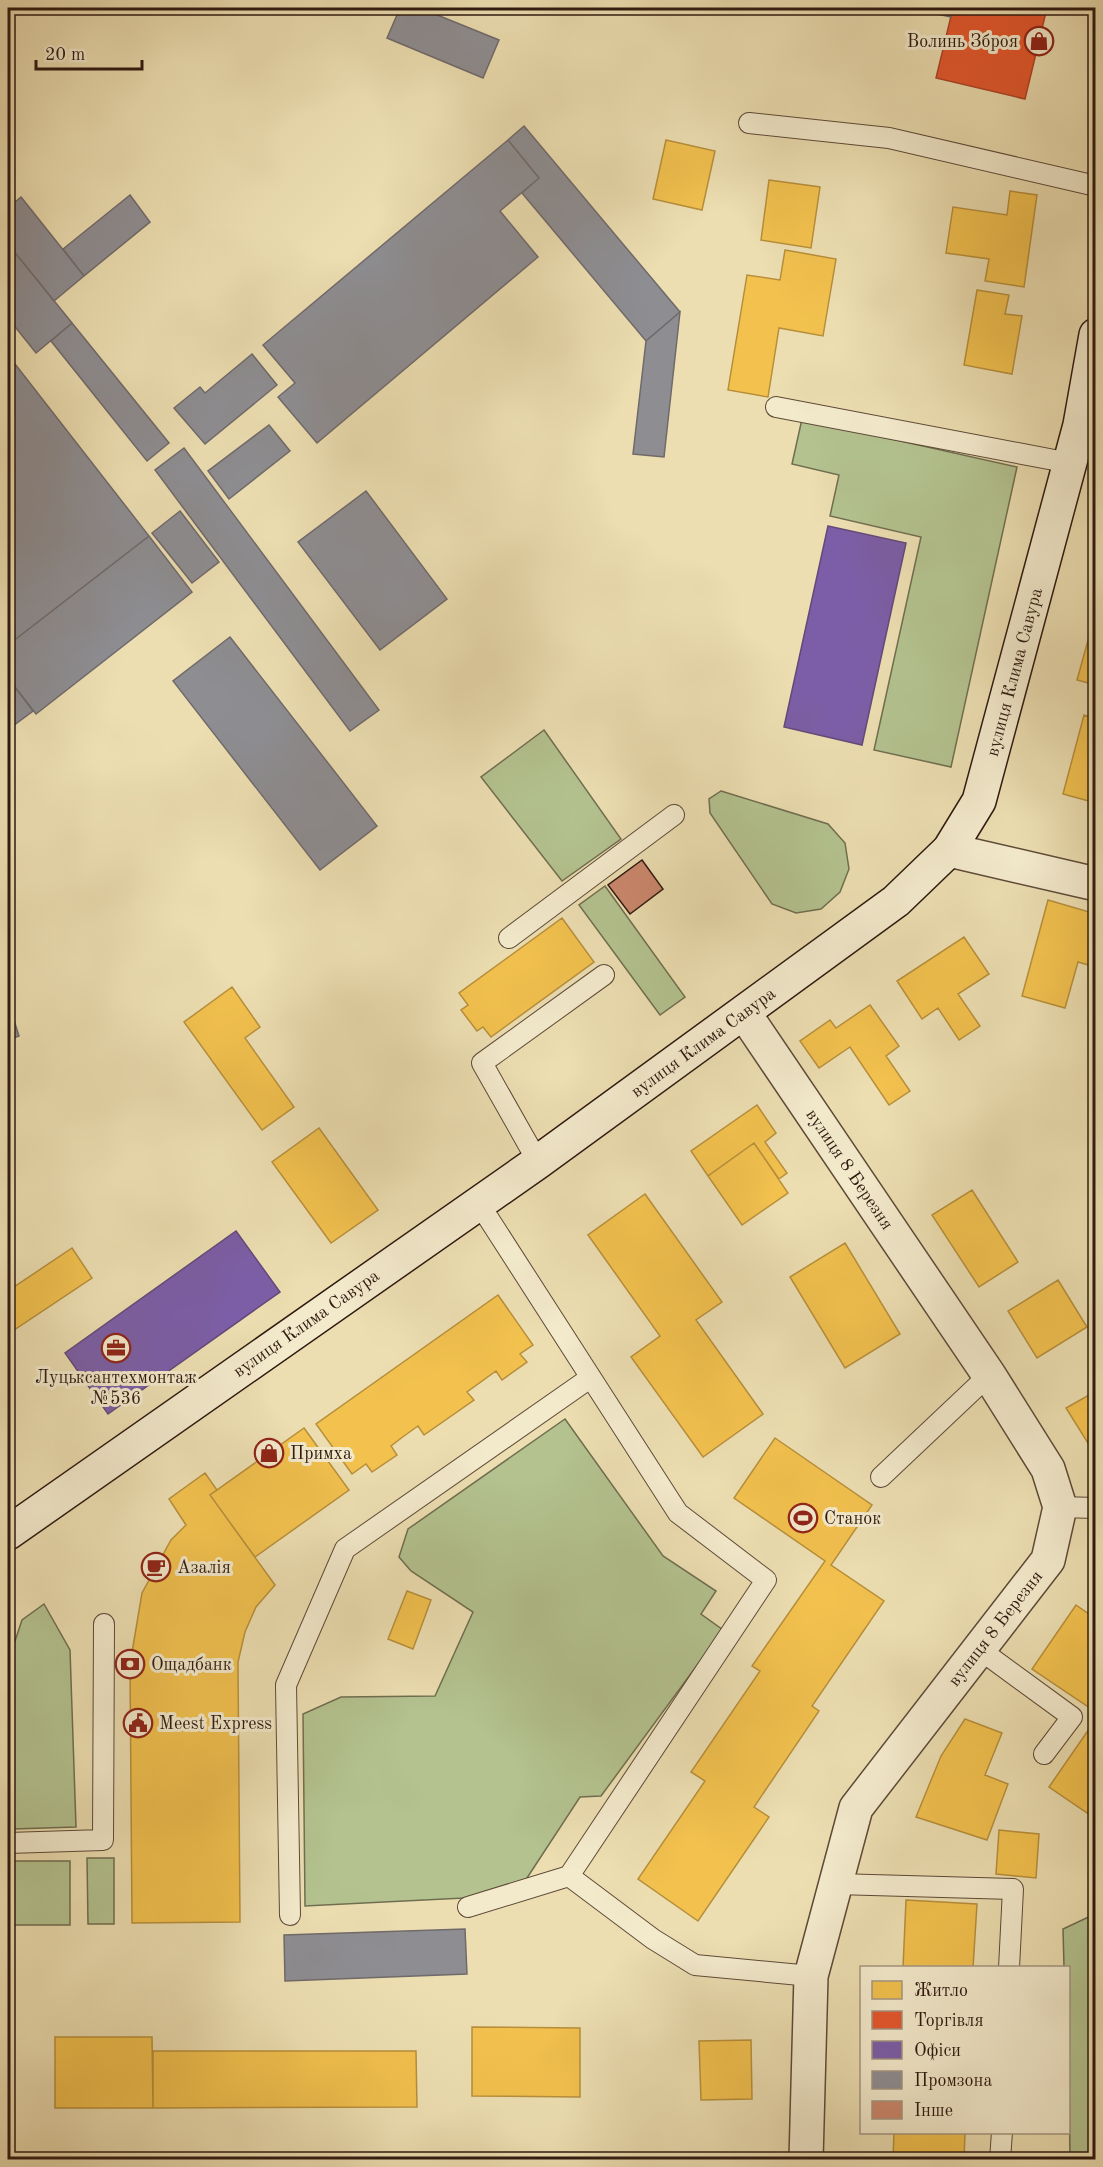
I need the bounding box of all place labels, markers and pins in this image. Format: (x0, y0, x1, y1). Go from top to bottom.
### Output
shop icon: Волинь Зброя (1023, 25, 1055, 57)
place label: Волинь Зброя (907, 33, 1018, 51)
office icon: Луцьксантехмонтаж №536 (100, 1332, 132, 1364)
place label: Луцьксантехмонтаж №536 (35, 1369, 197, 1408)
shop icon: Примха (253, 1437, 285, 1469)
place label: Примха (290, 1445, 352, 1463)
sports icon: Станок (787, 1502, 819, 1534)
place label: Станок (824, 1510, 881, 1528)
cafe icon: Азалія (140, 1551, 172, 1583)
place label: Азалія (177, 1559, 231, 1577)
bank icon: Ощадбанк (114, 1648, 146, 1680)
place label: Ощадбанк (151, 1656, 232, 1674)
public building icon: Meest Express (122, 1707, 154, 1739)
place label: Meest Express (159, 1715, 272, 1733)

